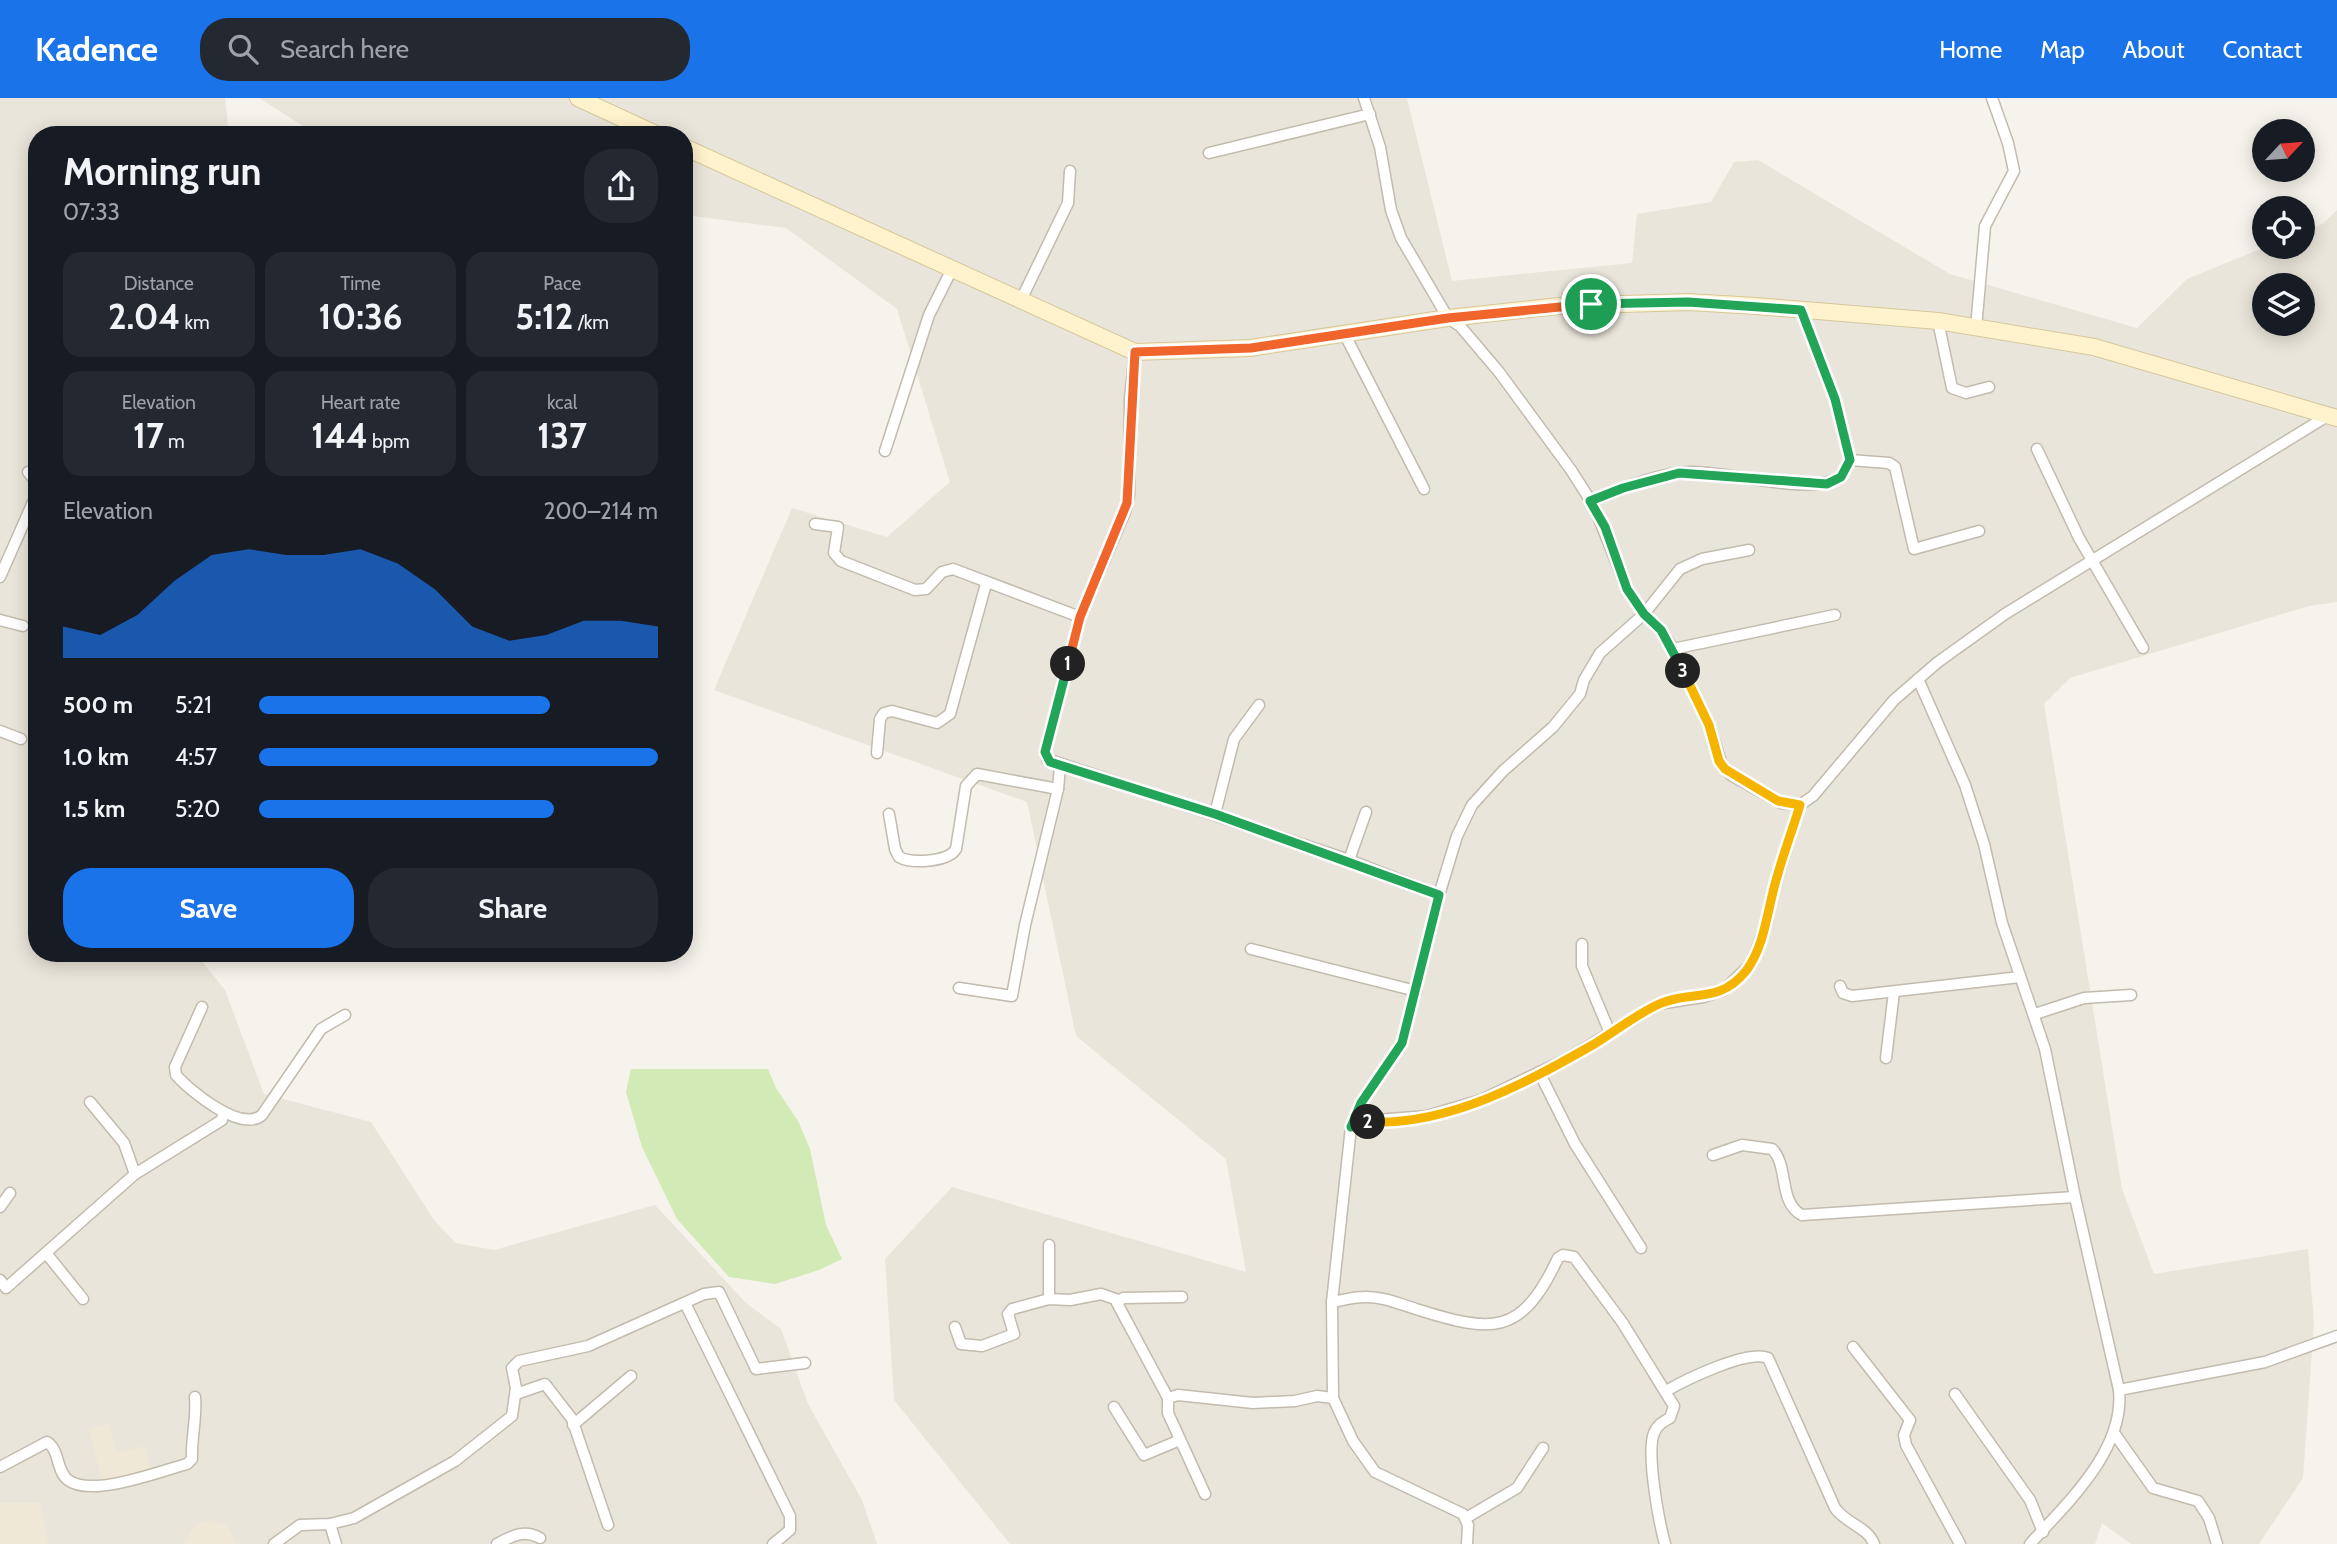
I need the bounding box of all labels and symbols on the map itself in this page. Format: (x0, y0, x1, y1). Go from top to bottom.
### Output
north arrow (2252, 119, 2315, 182)
pin (1561, 274, 1621, 334)
pin: 1 (1050, 646, 1086, 682)
pin: 3 (1666, 654, 1700, 688)
pin: 2 (1350, 1104, 1386, 1140)

